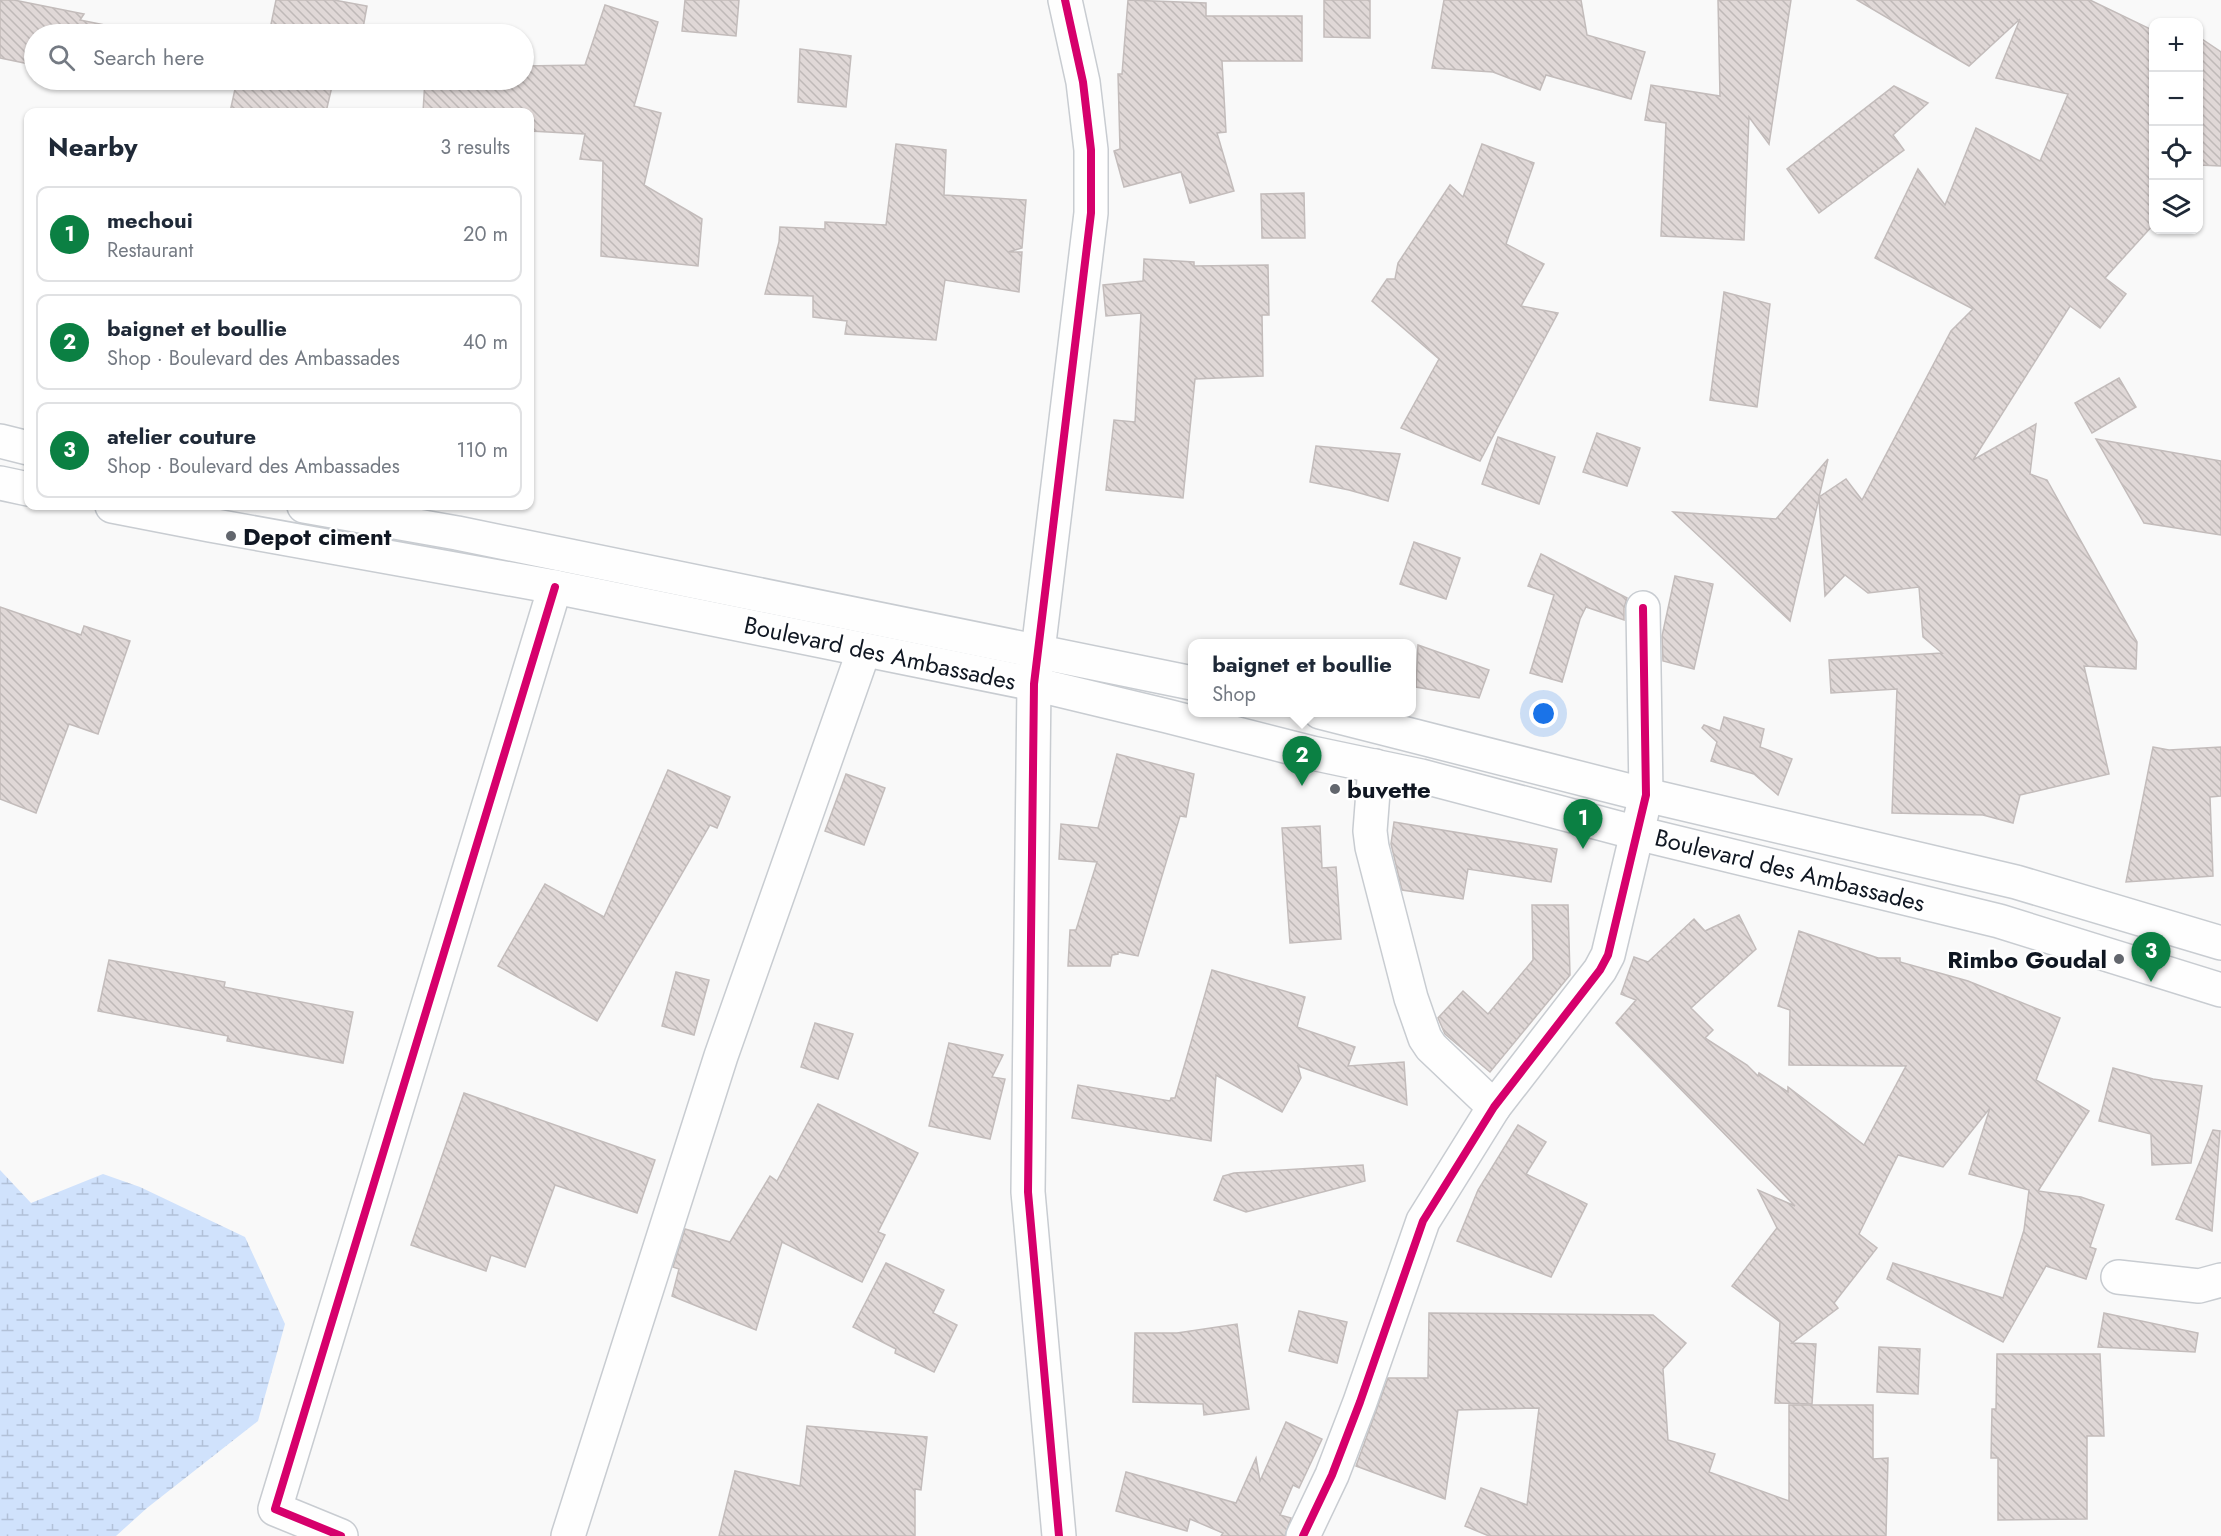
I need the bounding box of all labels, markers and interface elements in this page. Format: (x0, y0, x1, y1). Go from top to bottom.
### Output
map controls (2149, 18, 2203, 234)
button: + (2149, 18, 2203, 72)
search box (24, 24, 534, 90)
icon: search (45, 41, 78, 74)
text: Search here (93, 41, 204, 73)
button: − (2149, 72, 2203, 126)
button: locate (2149, 126, 2203, 180)
text: Nearby (48, 128, 137, 166)
text: 3 results (440, 133, 510, 162)
button: layers (2149, 180, 2203, 234)
text: mechoui (107, 204, 193, 236)
text: 1 (64, 220, 75, 249)
text: 20 m (463, 220, 508, 249)
text: Restaurant (107, 236, 193, 265)
text: baignet et boullie (107, 312, 287, 344)
text: 2 (63, 328, 76, 357)
text: 40 m (463, 328, 508, 357)
text: Shop · Boulevard des Ambassades (107, 344, 400, 373)
text: atelier couture (107, 420, 256, 452)
text: 3 (63, 436, 76, 465)
text: 110 m (456, 436, 508, 465)
text: Shop · Boulevard des Ambassades (107, 452, 400, 481)
place label: Depot ciment (243, 519, 392, 554)
marker: Depot ciment (224, 529, 238, 543)
street label: Boulevard des Ambassades (741, 607, 1019, 699)
popup (1188, 639, 1416, 717)
text: baignet et boullie (1212, 648, 1392, 680)
text: Shop (1212, 680, 1256, 709)
your location (1529, 699, 1558, 728)
pin: 2 (1282, 736, 1322, 786)
place label: buvette (1347, 772, 1431, 807)
marker: buvette (1328, 782, 1342, 796)
pin: 1 (1564, 800, 1602, 849)
street label: Boulevard des Ambassades (1651, 819, 1929, 921)
pin: 3 (2132, 932, 2170, 982)
place label: Rimbo Goudal (1947, 942, 2107, 977)
marker: Rimbo Goudal (2112, 952, 2126, 966)

